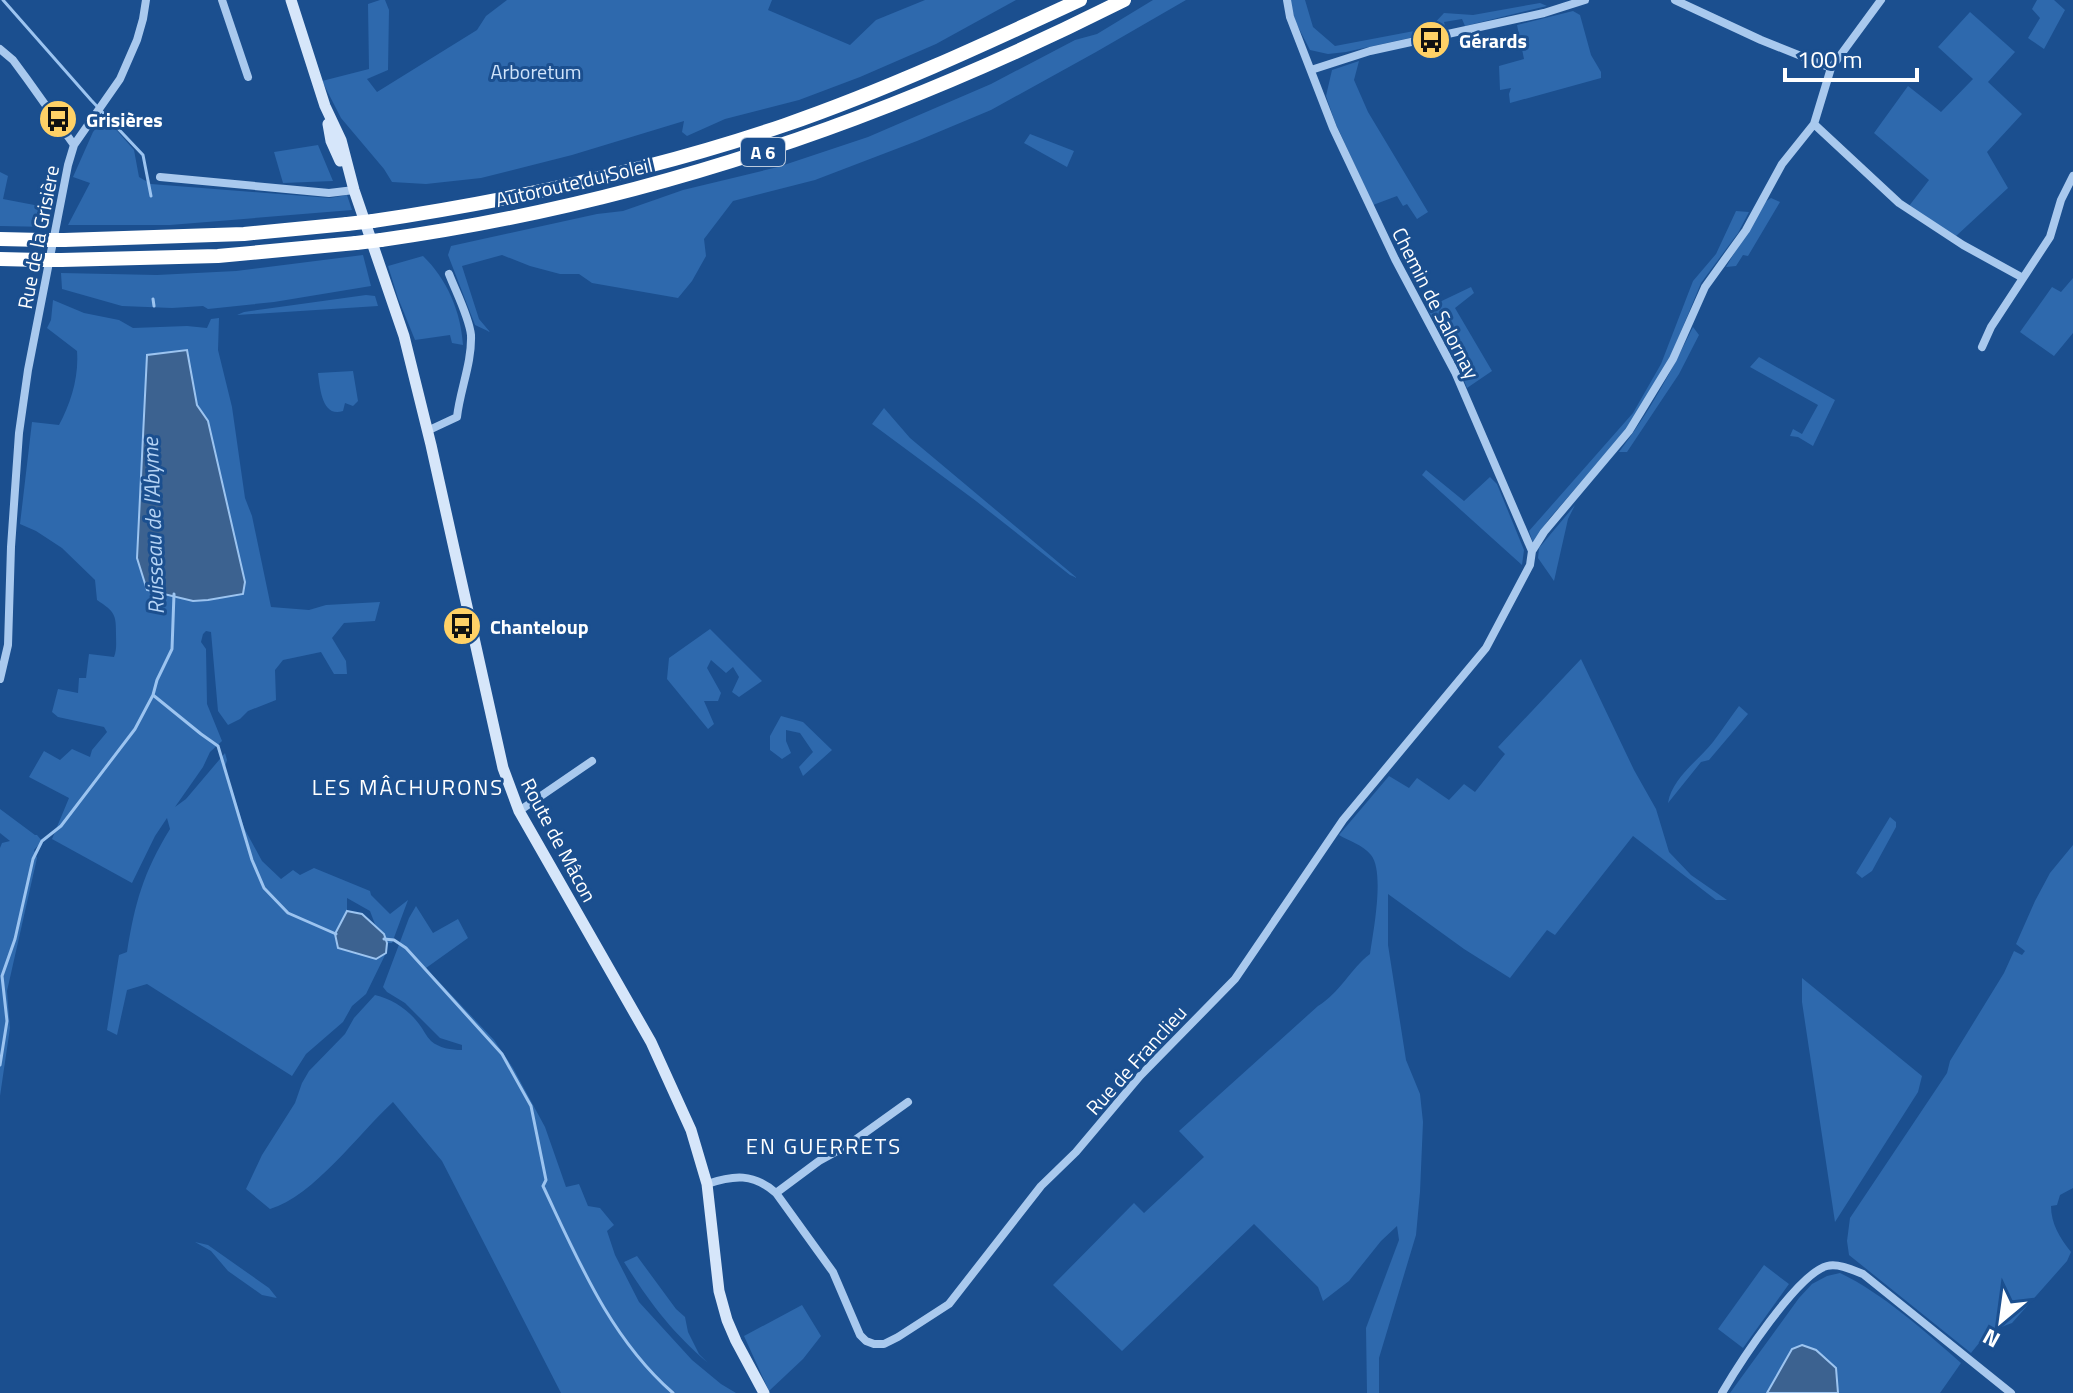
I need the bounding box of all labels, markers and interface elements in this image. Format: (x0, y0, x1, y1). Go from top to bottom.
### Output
bus stop icon: Gérards (1410, 19, 1452, 61)
place label: Gérards (1459, 25, 1527, 56)
scale bar (1785, 32, 1917, 82)
text: 100 m (1797, 41, 1863, 77)
park label: Arboretum (490, 56, 582, 87)
bus stop icon: Grisières (37, 98, 79, 140)
place label: Grisières (86, 104, 163, 135)
road number: A 6 (741, 138, 785, 166)
street label: Autoroute du Soleil (492, 149, 656, 215)
street label: Rue de la Grisière (9, 163, 67, 311)
street label: Chemin de Salornay (1384, 222, 1488, 384)
water label: Ruisseau de l'Abyme (133, 435, 173, 615)
bus stop icon: Chanteloup (441, 605, 483, 647)
place label: Chanteloup (490, 611, 589, 642)
district label: LES MÂCHURONS (312, 770, 504, 804)
street label: Route de Mâcon (513, 772, 605, 908)
street label: Rue de Franclieu (1078, 998, 1194, 1122)
district label: EN GUERRETS (746, 1129, 902, 1163)
north arrow (1961, 1281, 2041, 1361)
text: N (1976, 1320, 2006, 1357)

